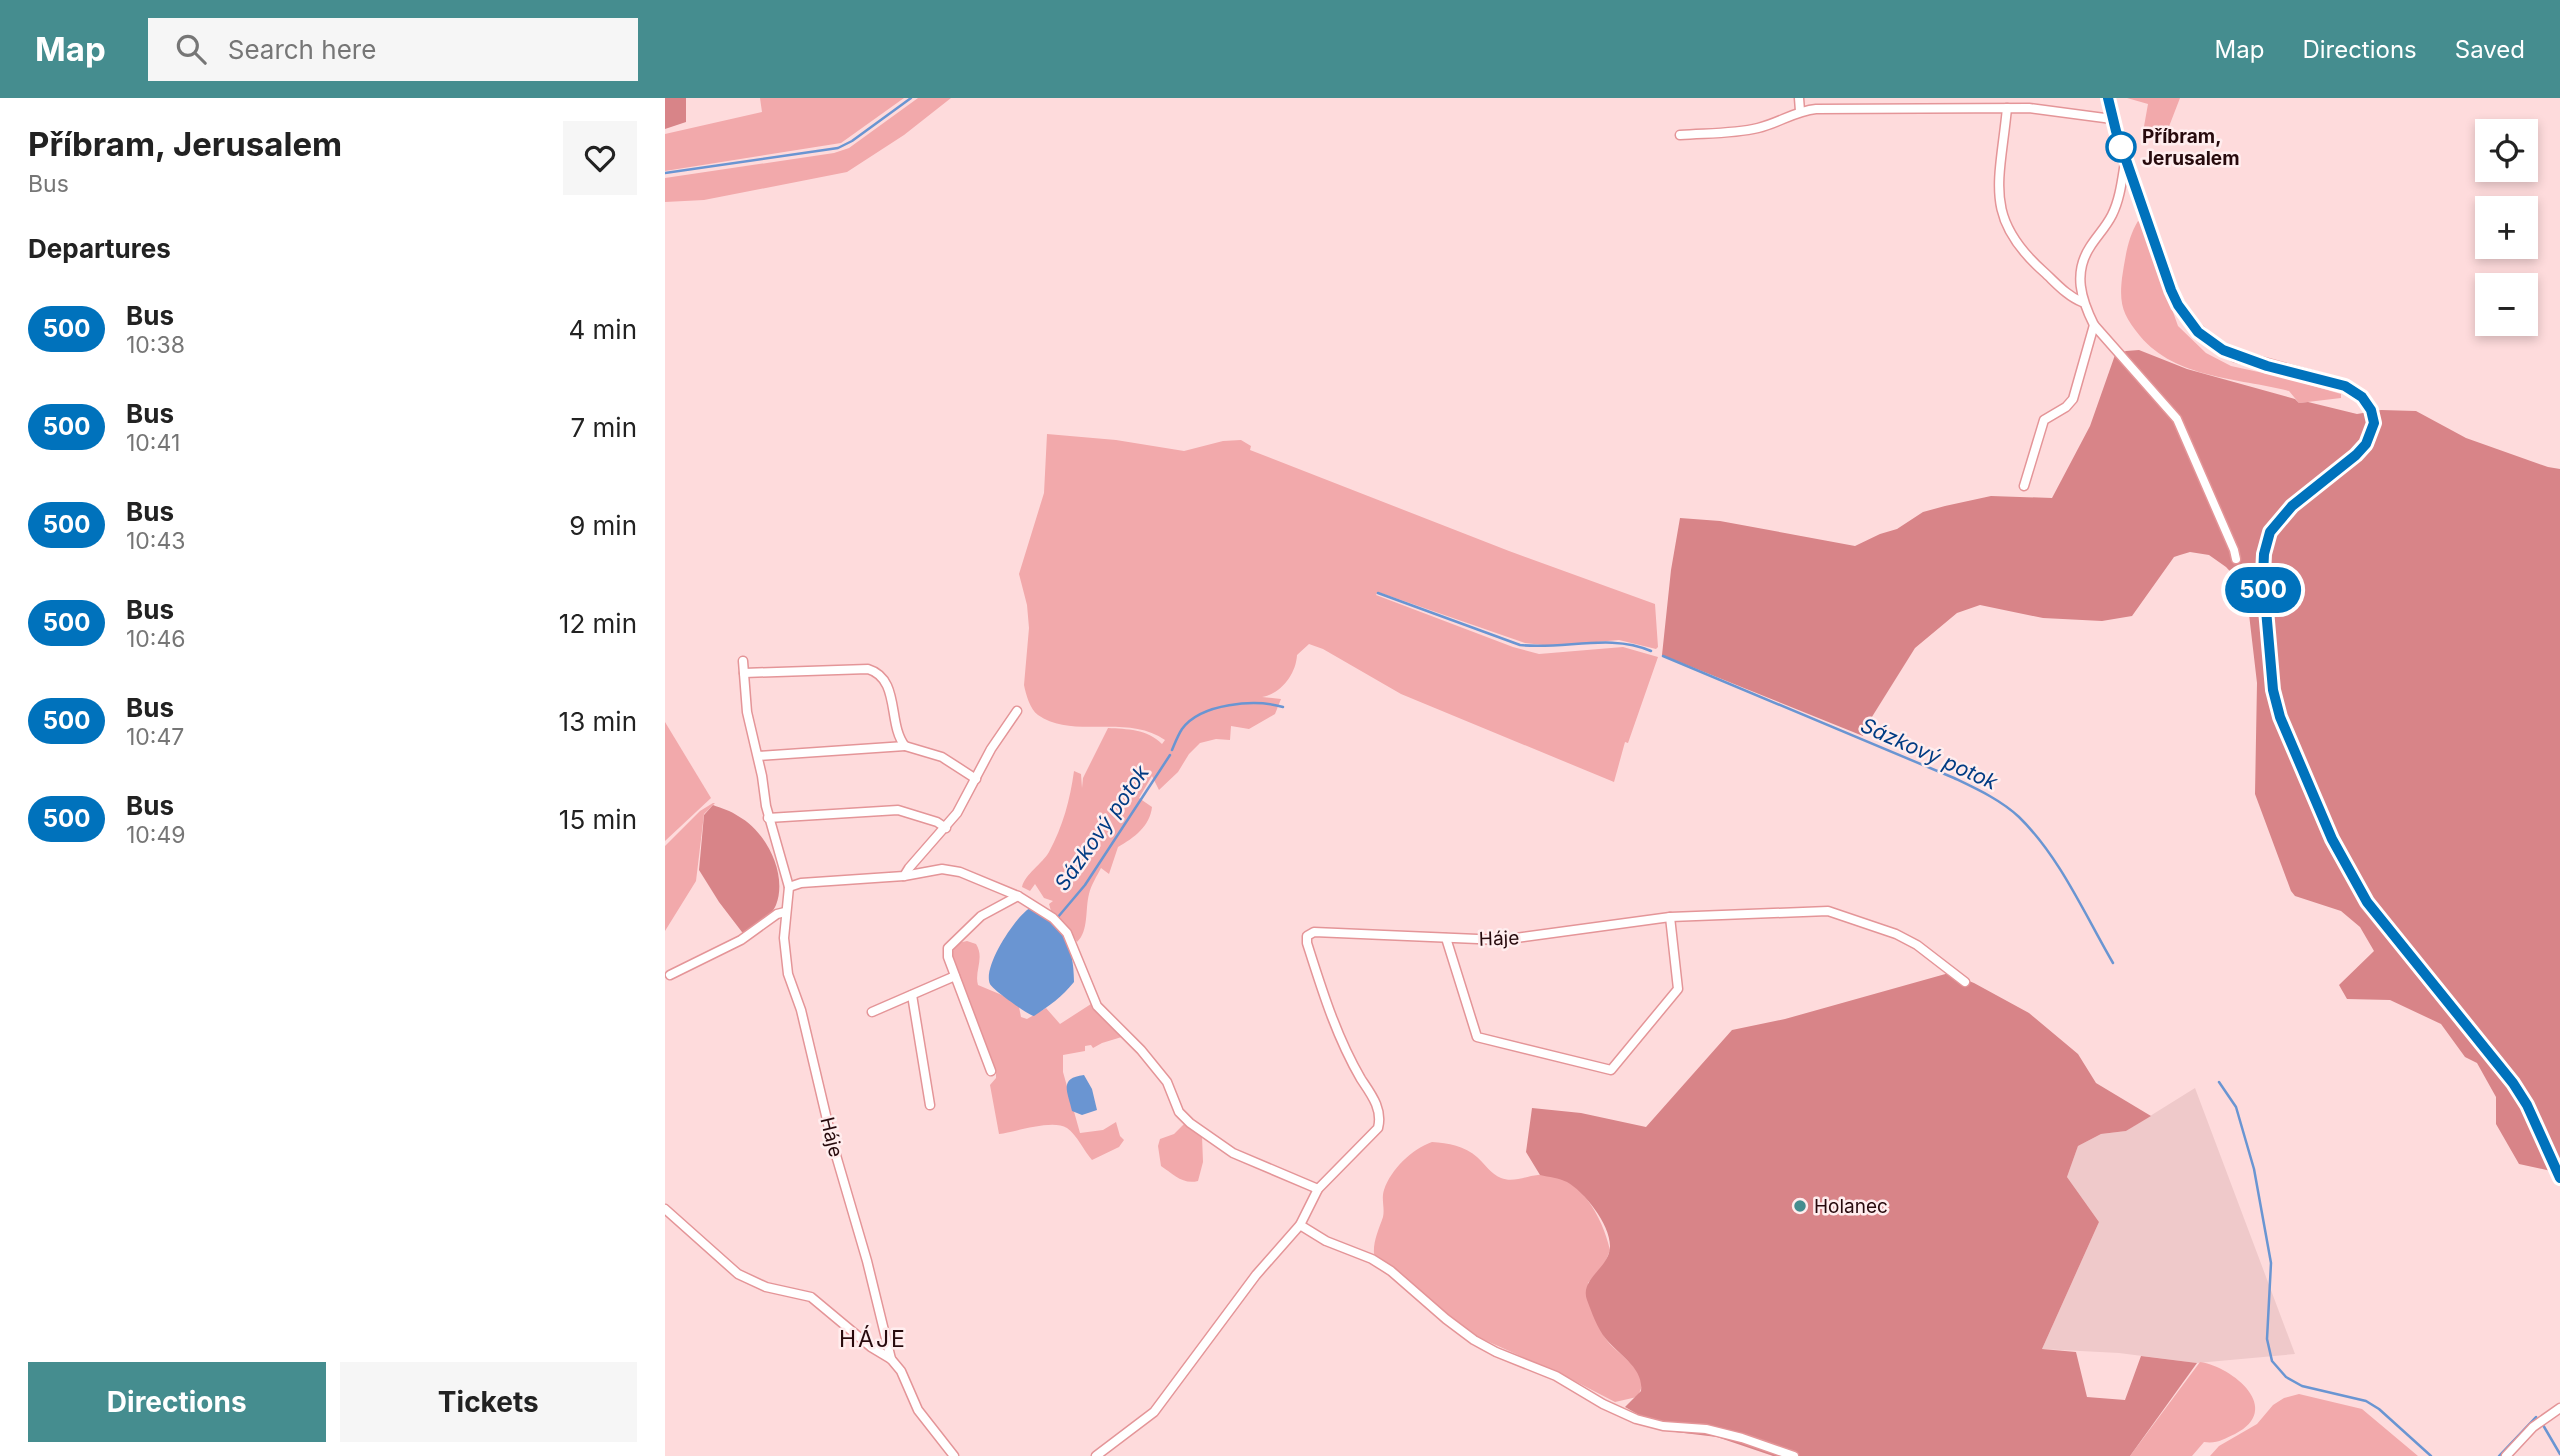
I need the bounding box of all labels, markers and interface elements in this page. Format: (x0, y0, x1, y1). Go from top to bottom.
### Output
search box (148, 18, 638, 81)
text: Map (35, 29, 106, 69)
icon: search (172, 30, 210, 68)
text: Search here (228, 34, 376, 65)
text: Map (2215, 35, 2264, 64)
text: Directions (2302, 35, 2417, 64)
text: Saved (2455, 35, 2525, 64)
map controls (2475, 119, 2538, 336)
button: locate (2475, 119, 2538, 182)
button: heart (563, 121, 637, 195)
text: Příbram, Jerusalem (28, 124, 342, 164)
place label: Příbram, Jerusalem (2142, 125, 2239, 170)
marker: Příbram, Jerusalem (2106, 132, 2136, 162)
text: Bus (28, 170, 69, 198)
button: + (2475, 196, 2538, 259)
text: Departures (28, 233, 171, 264)
button: − (2475, 273, 2538, 336)
text: Bus (126, 300, 174, 331)
text: 500 (43, 314, 90, 343)
text: 4 min (568, 314, 637, 345)
text: 10:38 (126, 331, 185, 359)
text: Bus (126, 398, 174, 429)
text: 500 (43, 412, 90, 441)
text: 7 min (571, 412, 637, 443)
text: 10:41 (126, 429, 180, 457)
text: Bus (126, 496, 174, 527)
text: 500 (43, 510, 90, 539)
text: 9 min (569, 510, 637, 541)
text: 10:43 (126, 527, 186, 555)
line badge: 500 (2223, 567, 2303, 613)
text: 500 (2239, 575, 2287, 604)
text: Bus (126, 594, 174, 625)
text: 500 (43, 608, 90, 637)
text: 12 min (559, 608, 637, 639)
text: 10:46 (126, 625, 186, 653)
text: Bus (126, 692, 174, 723)
text: 500 (43, 706, 90, 735)
text: 13 min (559, 706, 637, 737)
water label: Sázkový potok (1857, 712, 2002, 795)
text: 10:47 (126, 723, 184, 751)
water label: Sázkový potok (1049, 760, 1154, 895)
text: Bus (126, 790, 174, 821)
text: 500 (43, 804, 90, 833)
text: 15 min (559, 804, 637, 835)
text: 10:49 (126, 821, 186, 849)
street label: Háje (1478, 926, 1520, 951)
street label: Háje (815, 1115, 848, 1160)
place label: Holanec (1814, 1195, 1888, 1218)
marker: Holanec (1792, 1198, 1808, 1214)
district label: HÁJE (839, 1325, 907, 1353)
button: Directions (28, 1362, 326, 1442)
button: Tickets (340, 1362, 637, 1442)

